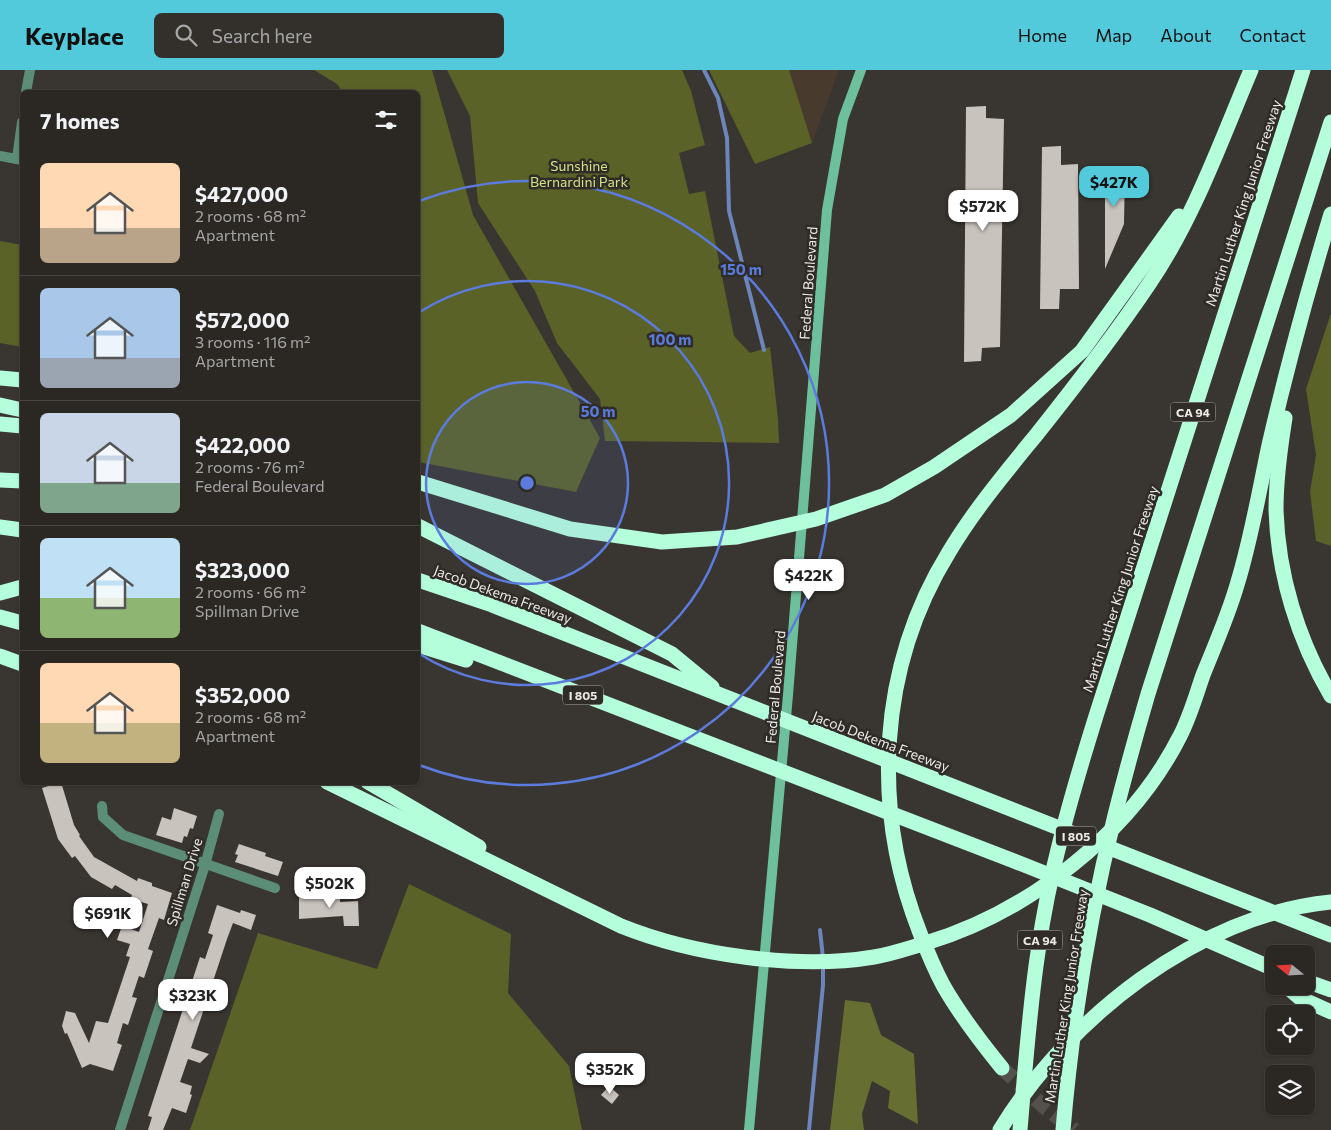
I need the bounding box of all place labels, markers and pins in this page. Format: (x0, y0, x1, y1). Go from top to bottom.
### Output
pin: $427K (1079, 166, 1149, 208)
pin: $572K (948, 190, 1018, 232)
centre of rings (518, 474, 536, 492)
pin: $422K (774, 558, 844, 601)
pin: $502K (295, 866, 365, 909)
pin: $691K (73, 896, 143, 939)
pin: $323K (158, 978, 228, 1021)
pin: $352K (575, 1052, 645, 1095)

